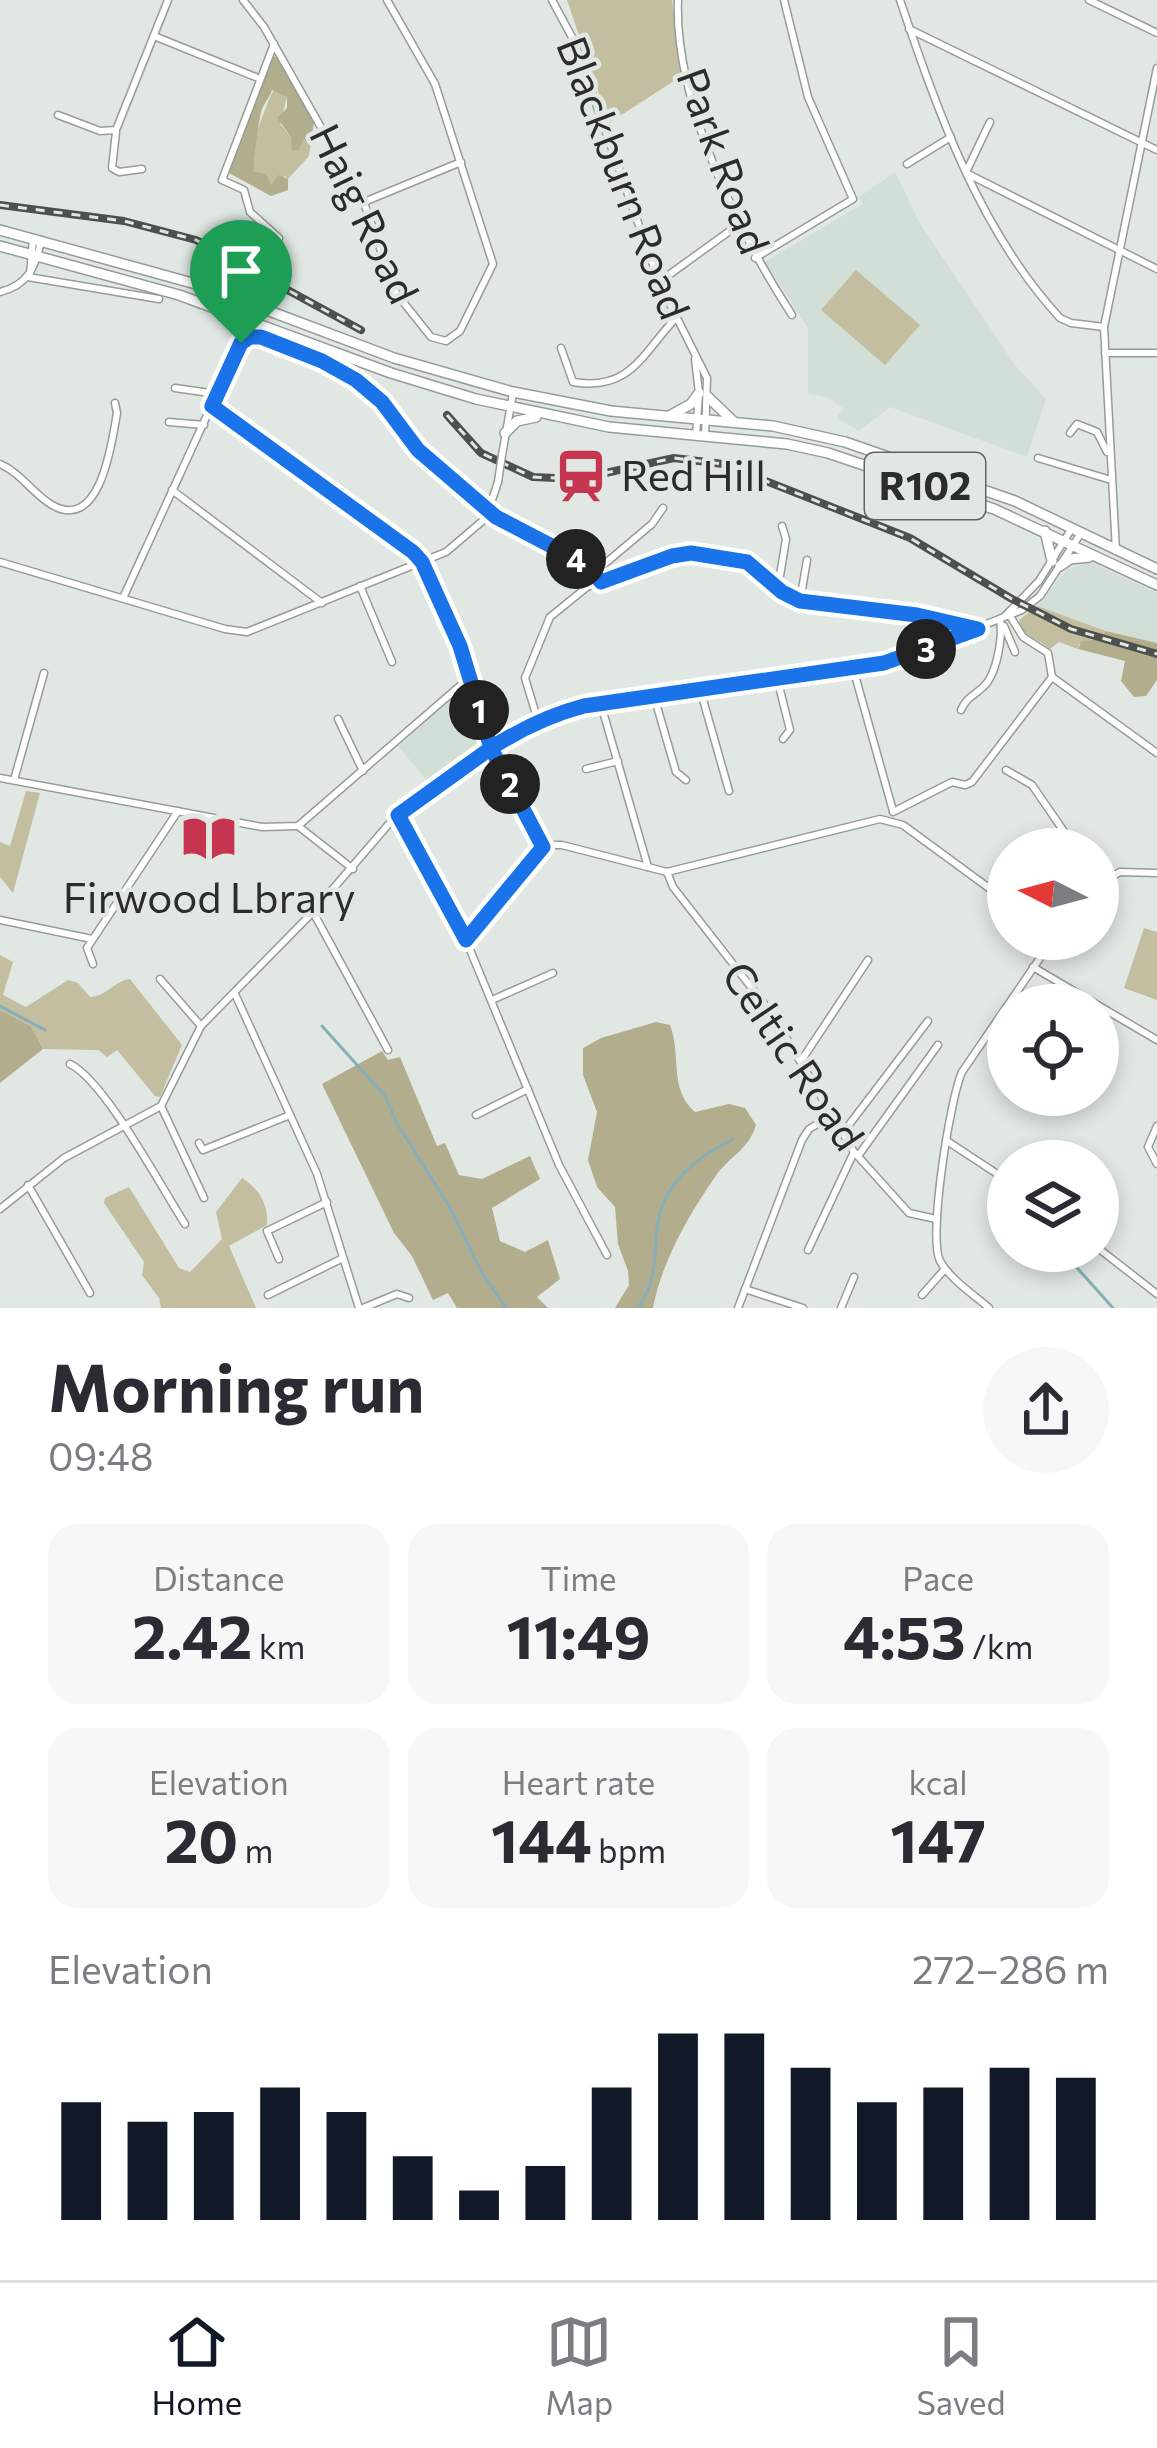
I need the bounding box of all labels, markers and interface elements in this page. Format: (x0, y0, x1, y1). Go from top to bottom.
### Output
street label: Blackburn Road (547, 29, 703, 326)
street label: Park Road (667, 60, 782, 260)
street label: Haig Road (300, 115, 431, 311)
pin (190, 220, 292, 343)
icon: arrive (208, 238, 274, 304)
station icon: Red Hill (552, 447, 610, 505)
place label: Red Hill (621, 448, 766, 500)
road number: R102 (865, 453, 985, 519)
pin: 4 (546, 529, 606, 589)
text: 4 (566, 538, 586, 579)
pin: 3 (896, 619, 956, 679)
text: 3 (916, 628, 936, 669)
pin: 1 (449, 680, 509, 740)
text: 1 (472, 689, 486, 730)
pin: 2 (480, 754, 540, 814)
text: 2 (501, 763, 519, 804)
library icon: Firwood Lbrary (180, 809, 238, 867)
north arrow (987, 828, 1119, 960)
map controls (987, 828, 1119, 1272)
place label: Firwood Lbrary (63, 870, 355, 922)
street label: Celtic Road (713, 951, 877, 1159)
button: locate (987, 984, 1119, 1116)
button: layers (987, 1140, 1119, 1272)
text: Morning run (48, 1345, 425, 1426)
button: share (983, 1347, 1109, 1473)
text: 09:48 (48, 1431, 153, 1479)
text: Distance (153, 1557, 284, 1598)
text: Time (541, 1557, 616, 1598)
text: Pace (902, 1557, 974, 1598)
text: 2.42 (132, 1598, 252, 1671)
text: 11:49 (506, 1598, 650, 1671)
text: 4:53 (843, 1598, 966, 1671)
text: km (252, 1625, 305, 1666)
text: /km (966, 1625, 1033, 1666)
text: Elevation (149, 1761, 289, 1802)
text: Heart rate (502, 1761, 655, 1802)
text: kcal (909, 1761, 968, 1802)
text: 20 (164, 1802, 238, 1875)
text: 144 (491, 1802, 592, 1875)
text: 147 (890, 1802, 986, 1875)
text: m (238, 1829, 273, 1870)
text: bpm (592, 1829, 666, 1870)
text: Elevation (48, 1944, 213, 1992)
text: 272–286 m (912, 1944, 1109, 1992)
tab: Home (152, 2309, 242, 2422)
tab: Map (545, 2309, 613, 2422)
tab: Saved (916, 2309, 1005, 2422)

